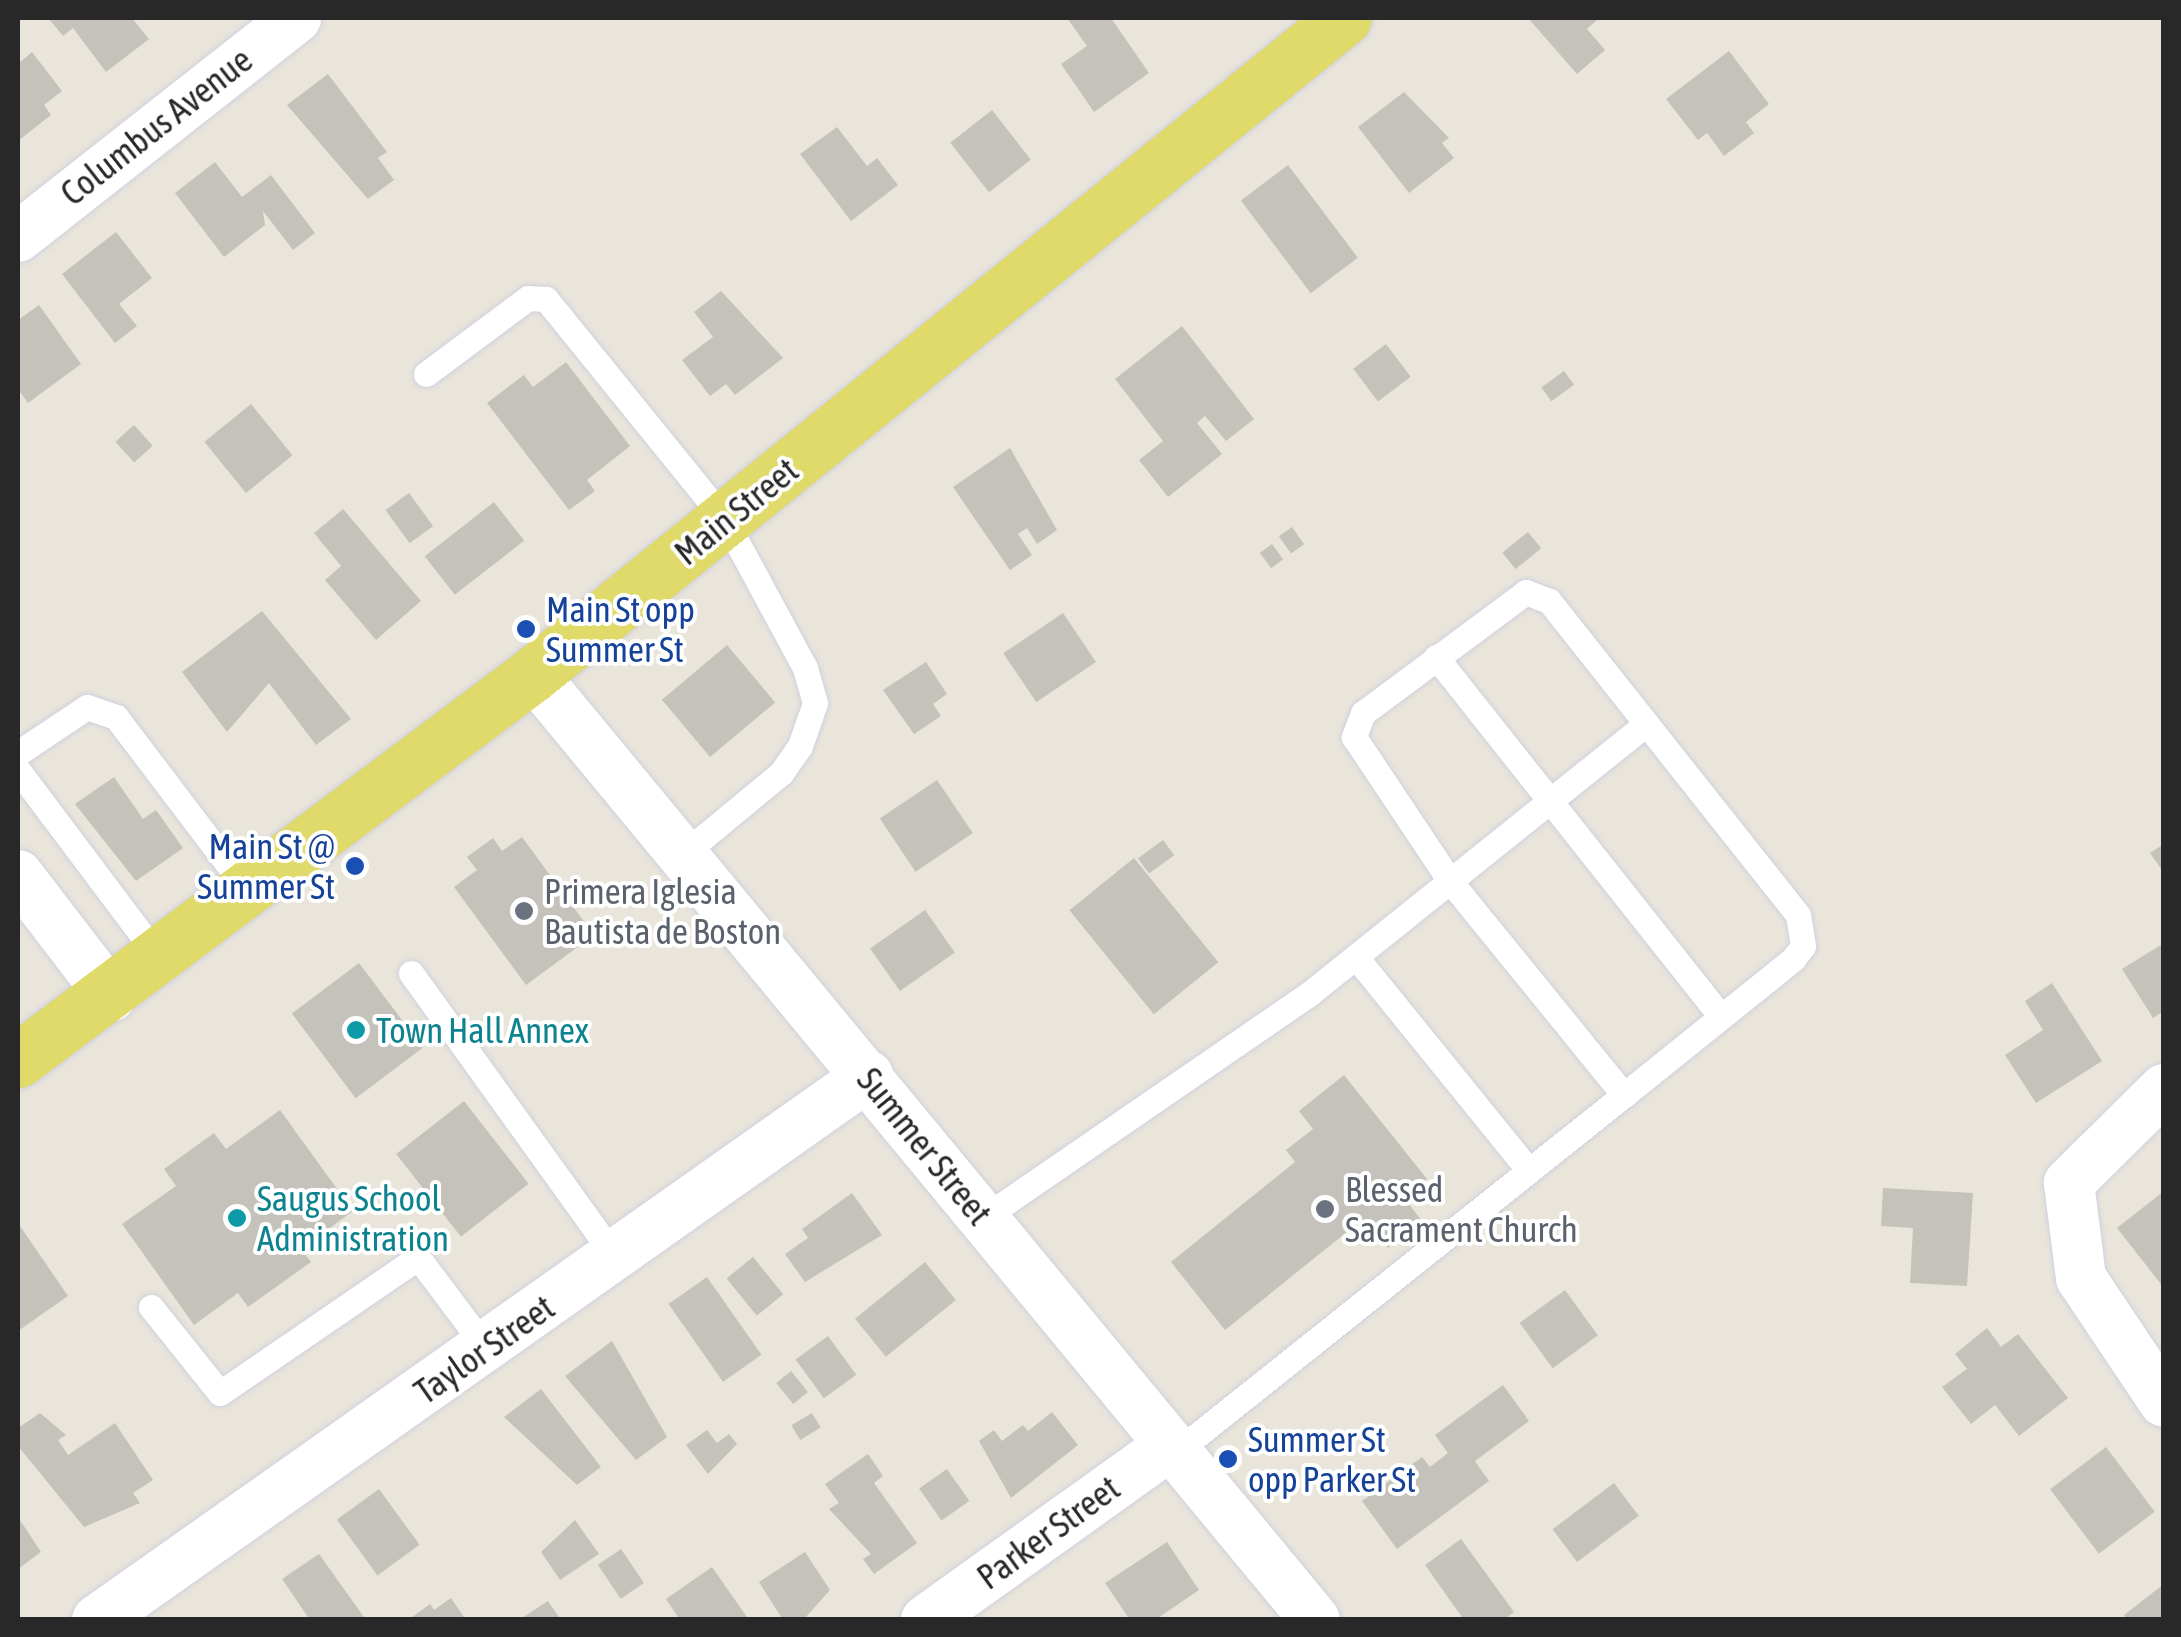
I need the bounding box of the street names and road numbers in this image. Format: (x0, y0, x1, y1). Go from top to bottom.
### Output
street label: Columbus Avenue (52, 38, 260, 214)
street label: Main Street (666, 449, 806, 573)
street label: Summer Street (849, 1059, 1001, 1233)
street label: Taylor Street (406, 1286, 562, 1412)
street label: Parker Street (969, 1466, 1127, 1598)

